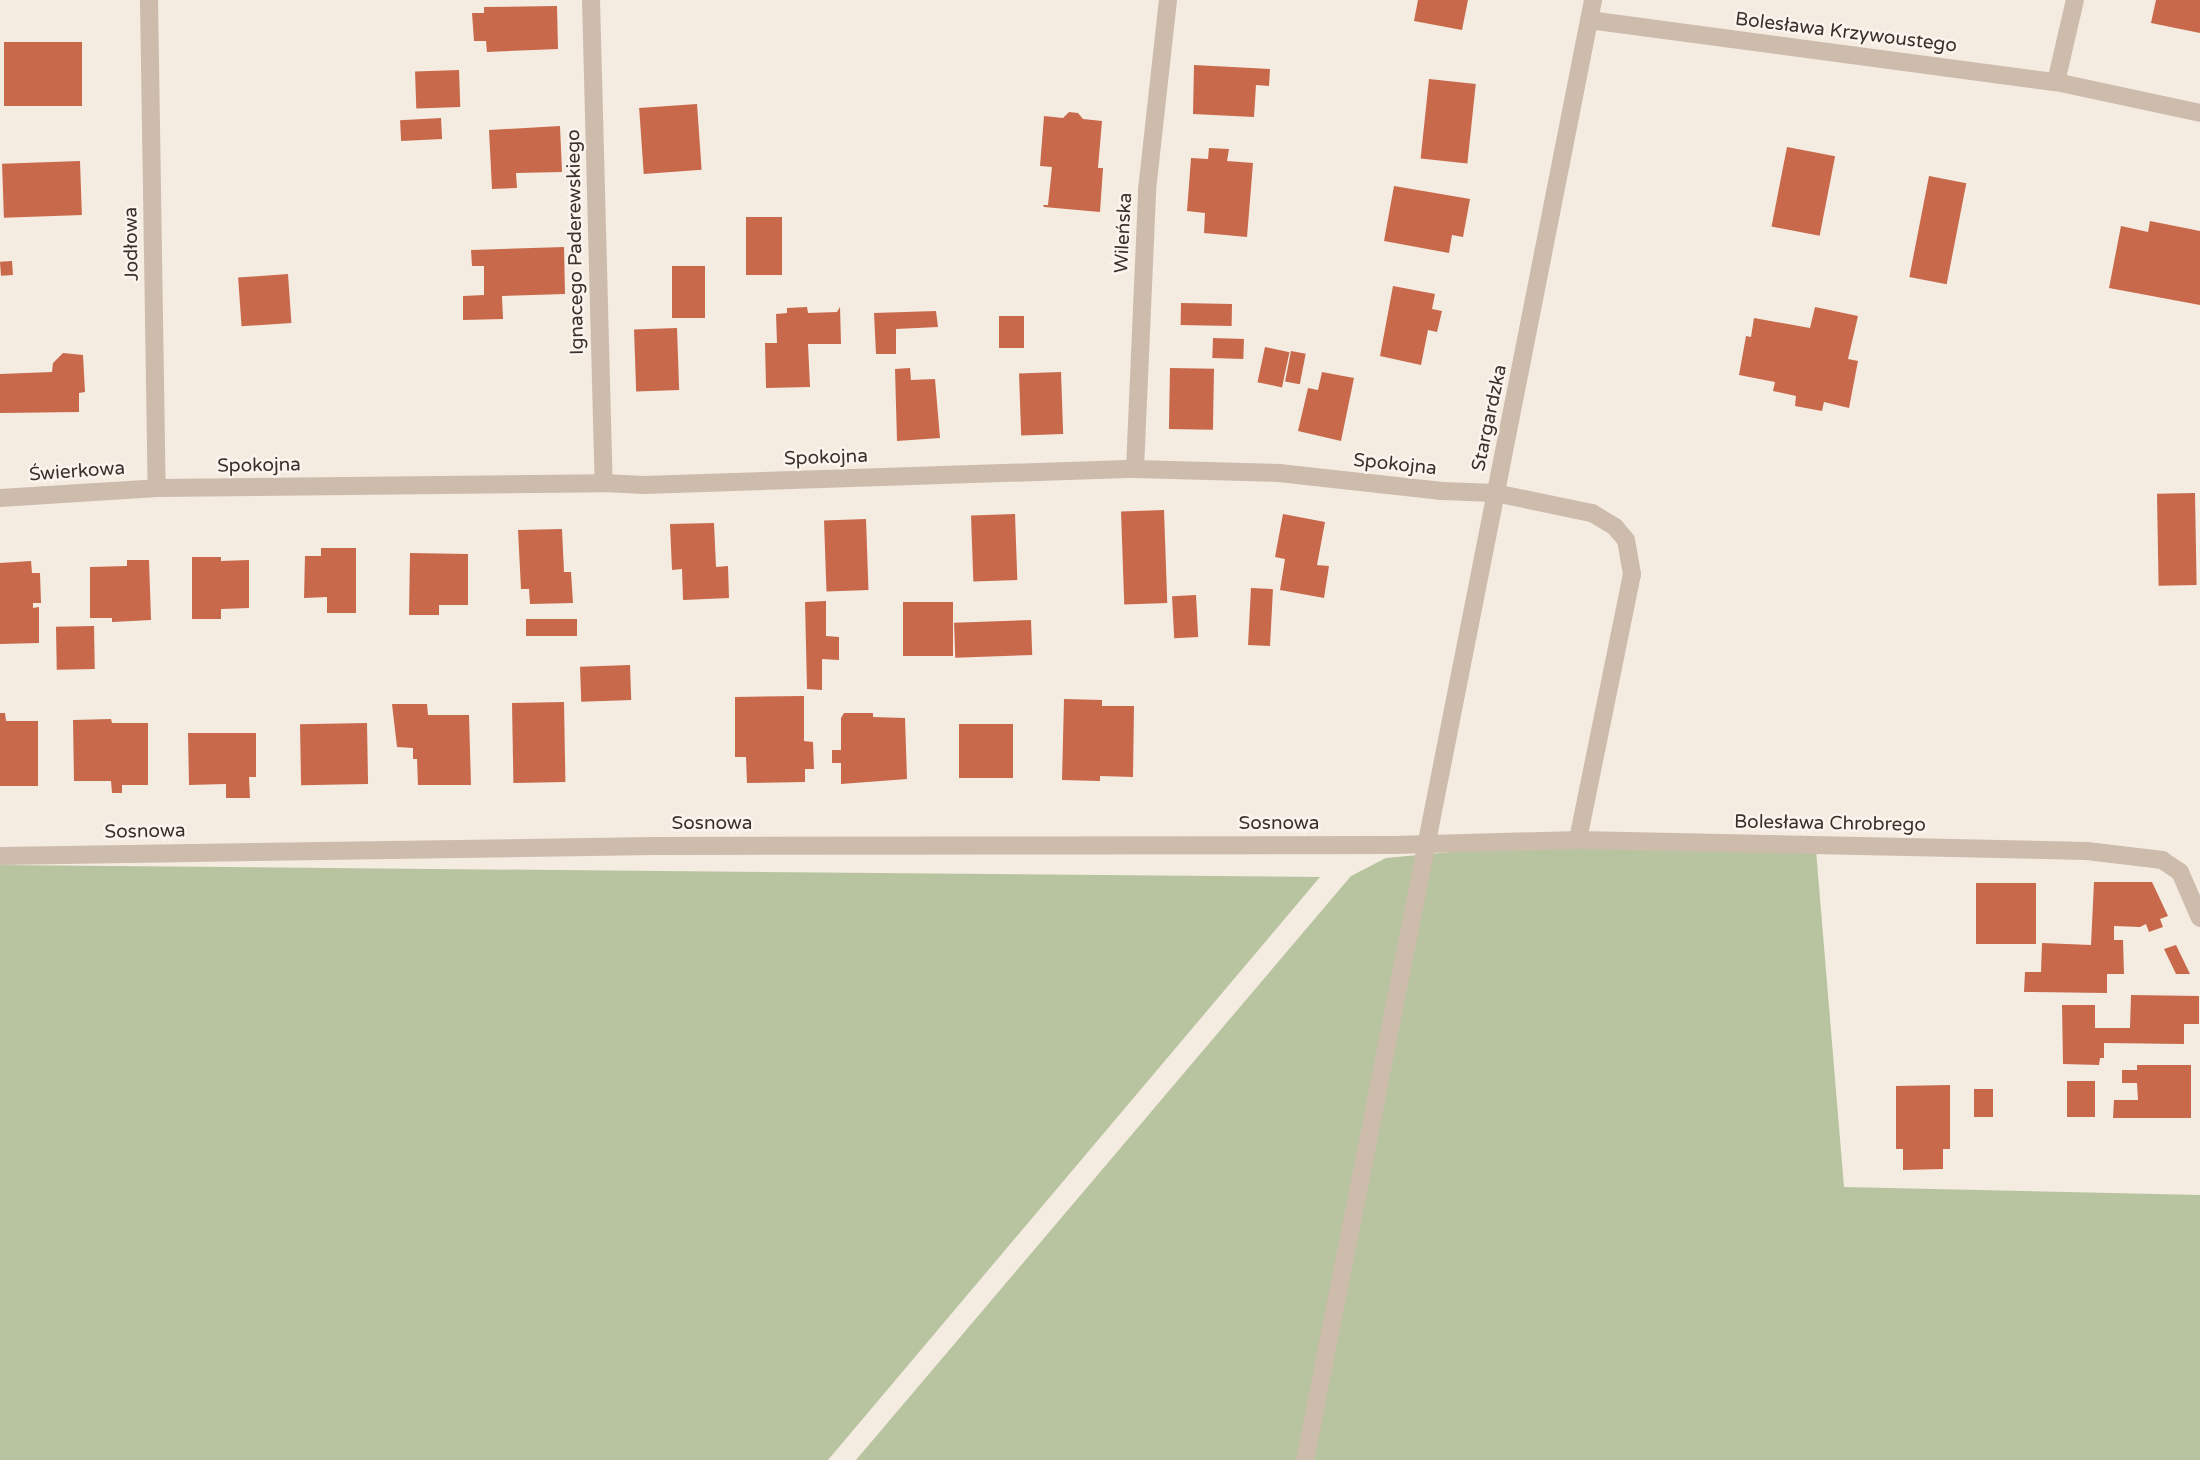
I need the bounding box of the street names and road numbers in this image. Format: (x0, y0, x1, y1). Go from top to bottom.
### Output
street label: Bolesława Krzywoustego (1734, 8, 1958, 58)
street label: Ignacego Paderewskiego (563, 129, 589, 355)
street label: Wileńska (1111, 192, 1137, 274)
street label: Jodłowa (120, 207, 144, 281)
street label: Stargardzka (1468, 363, 1512, 473)
street label: Spokojna (784, 445, 868, 471)
street label: Spokojna (1352, 449, 1438, 481)
street label: Spokojna (217, 454, 301, 478)
street label: Świerkowa (28, 457, 126, 487)
street label: Bolesława Chrobrego (1734, 811, 1926, 837)
street label: Sosnowa (672, 813, 752, 835)
street label: Sosnowa (1239, 813, 1319, 835)
street label: Sosnowa (104, 820, 186, 844)

